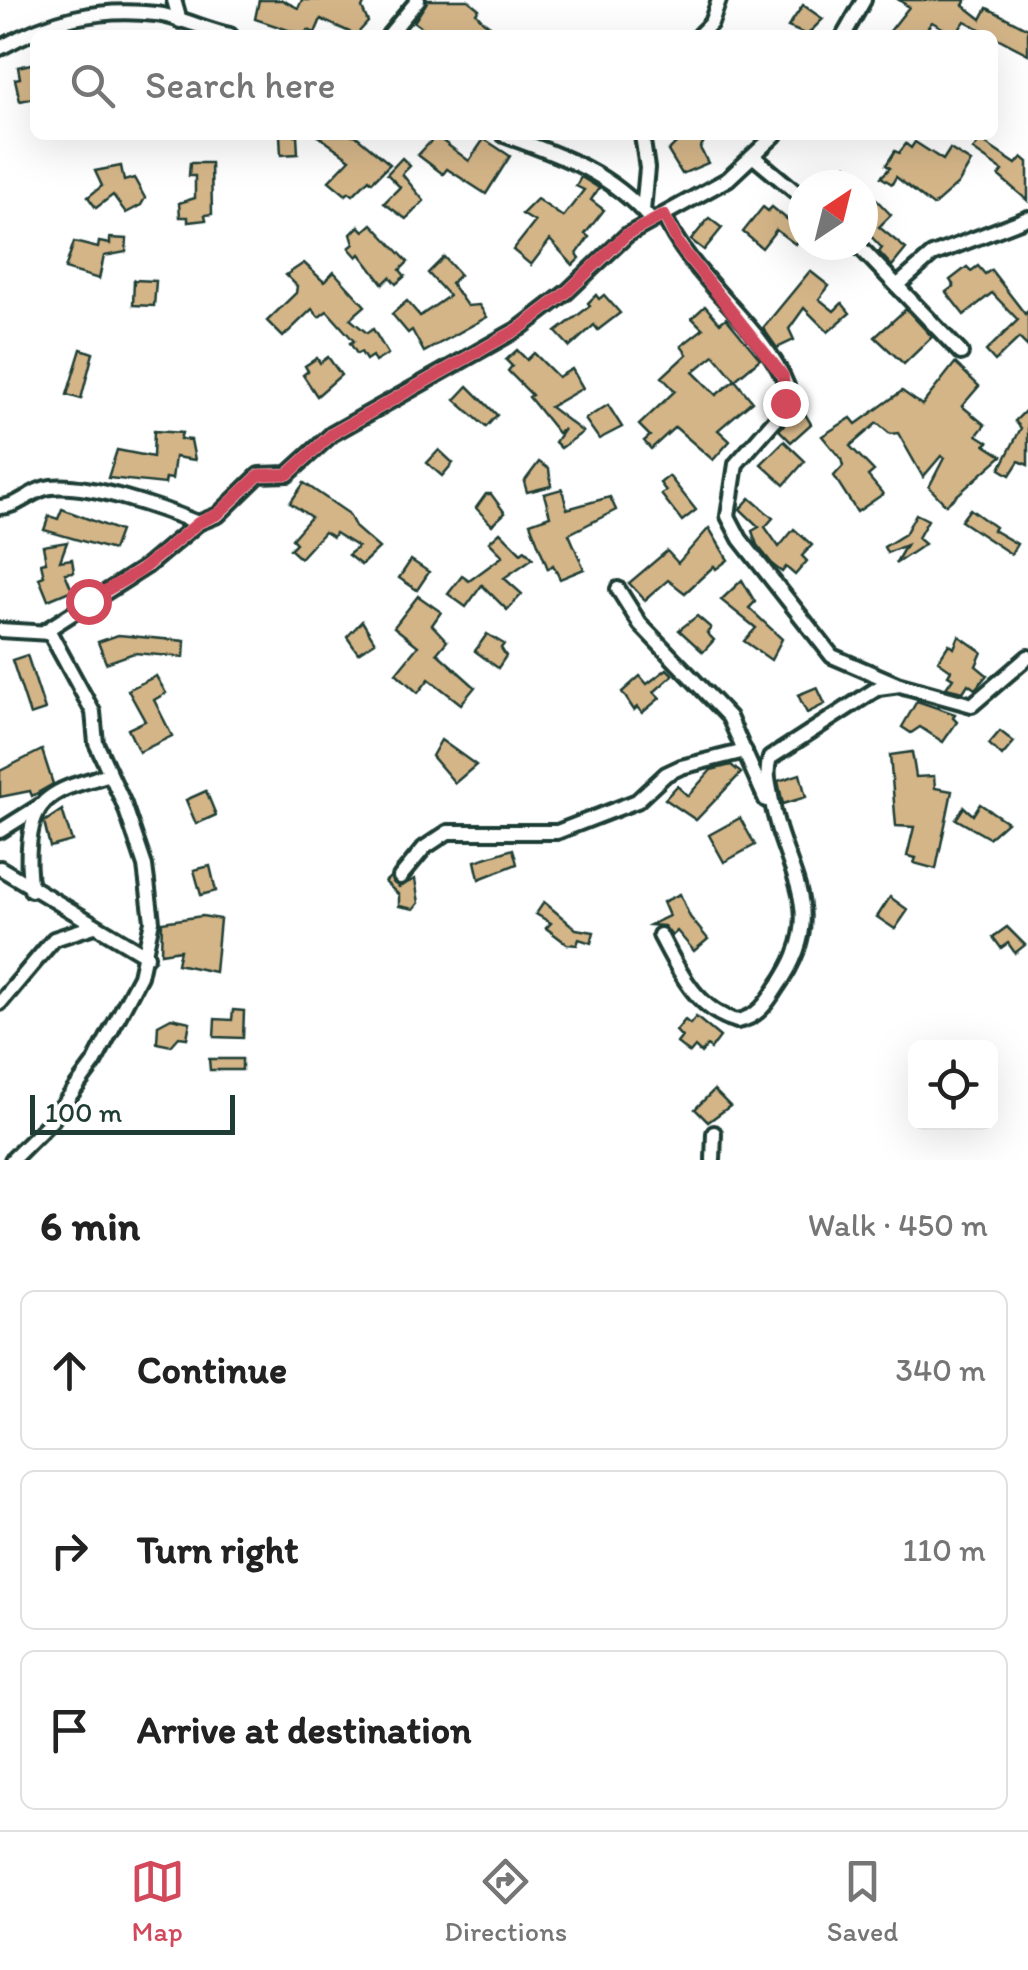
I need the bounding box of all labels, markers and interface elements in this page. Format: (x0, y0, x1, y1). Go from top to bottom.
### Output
search box (30, 30, 998, 140)
icon: search (65, 58, 120, 113)
text: Search here (145, 62, 336, 108)
north arrow (788, 170, 878, 260)
route end (763, 381, 809, 427)
route start (66, 579, 112, 625)
map controls (908, 1040, 998, 1130)
button: locate (908, 1040, 998, 1130)
scale bar (30, 1090, 235, 1134)
text: 100 m (45, 1095, 122, 1129)
text: 6 min (40, 1200, 140, 1251)
text: Walk · 450 m (808, 1206, 988, 1244)
icon: ahead (42, 1343, 97, 1398)
text: Continue (137, 1347, 287, 1393)
text: 340 m (896, 1351, 986, 1389)
icon: right (42, 1523, 97, 1578)
text: Turn right (137, 1527, 299, 1573)
text: 110 m (902, 1531, 986, 1569)
icon: arrive (42, 1703, 97, 1758)
text: Arrive at destination (137, 1707, 472, 1753)
tab: Map (130, 1854, 185, 1948)
tab: Directions (444, 1854, 567, 1948)
tab: Saved (827, 1854, 898, 1948)

